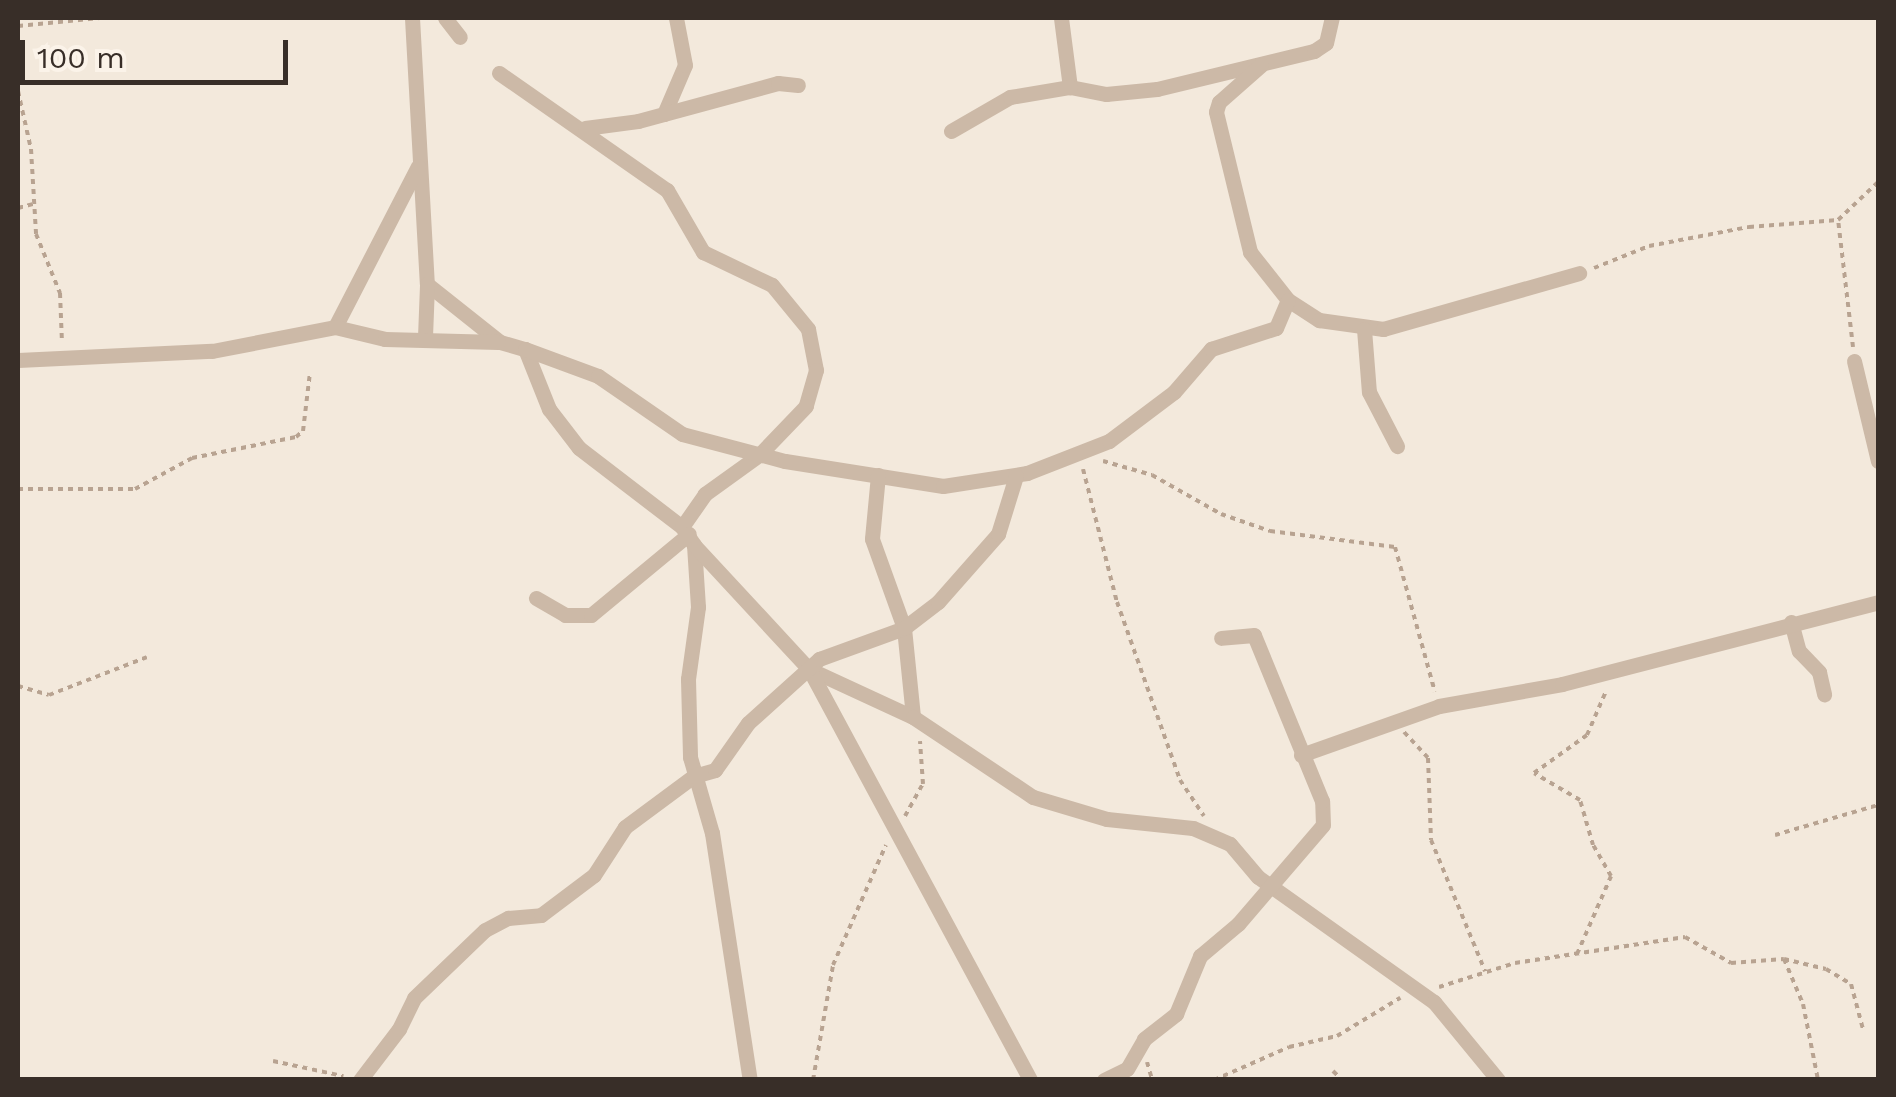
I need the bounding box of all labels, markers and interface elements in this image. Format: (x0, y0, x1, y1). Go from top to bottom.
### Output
scale bar (25, 20, 292, 82)
text: 100 m (37, 40, 125, 75)

